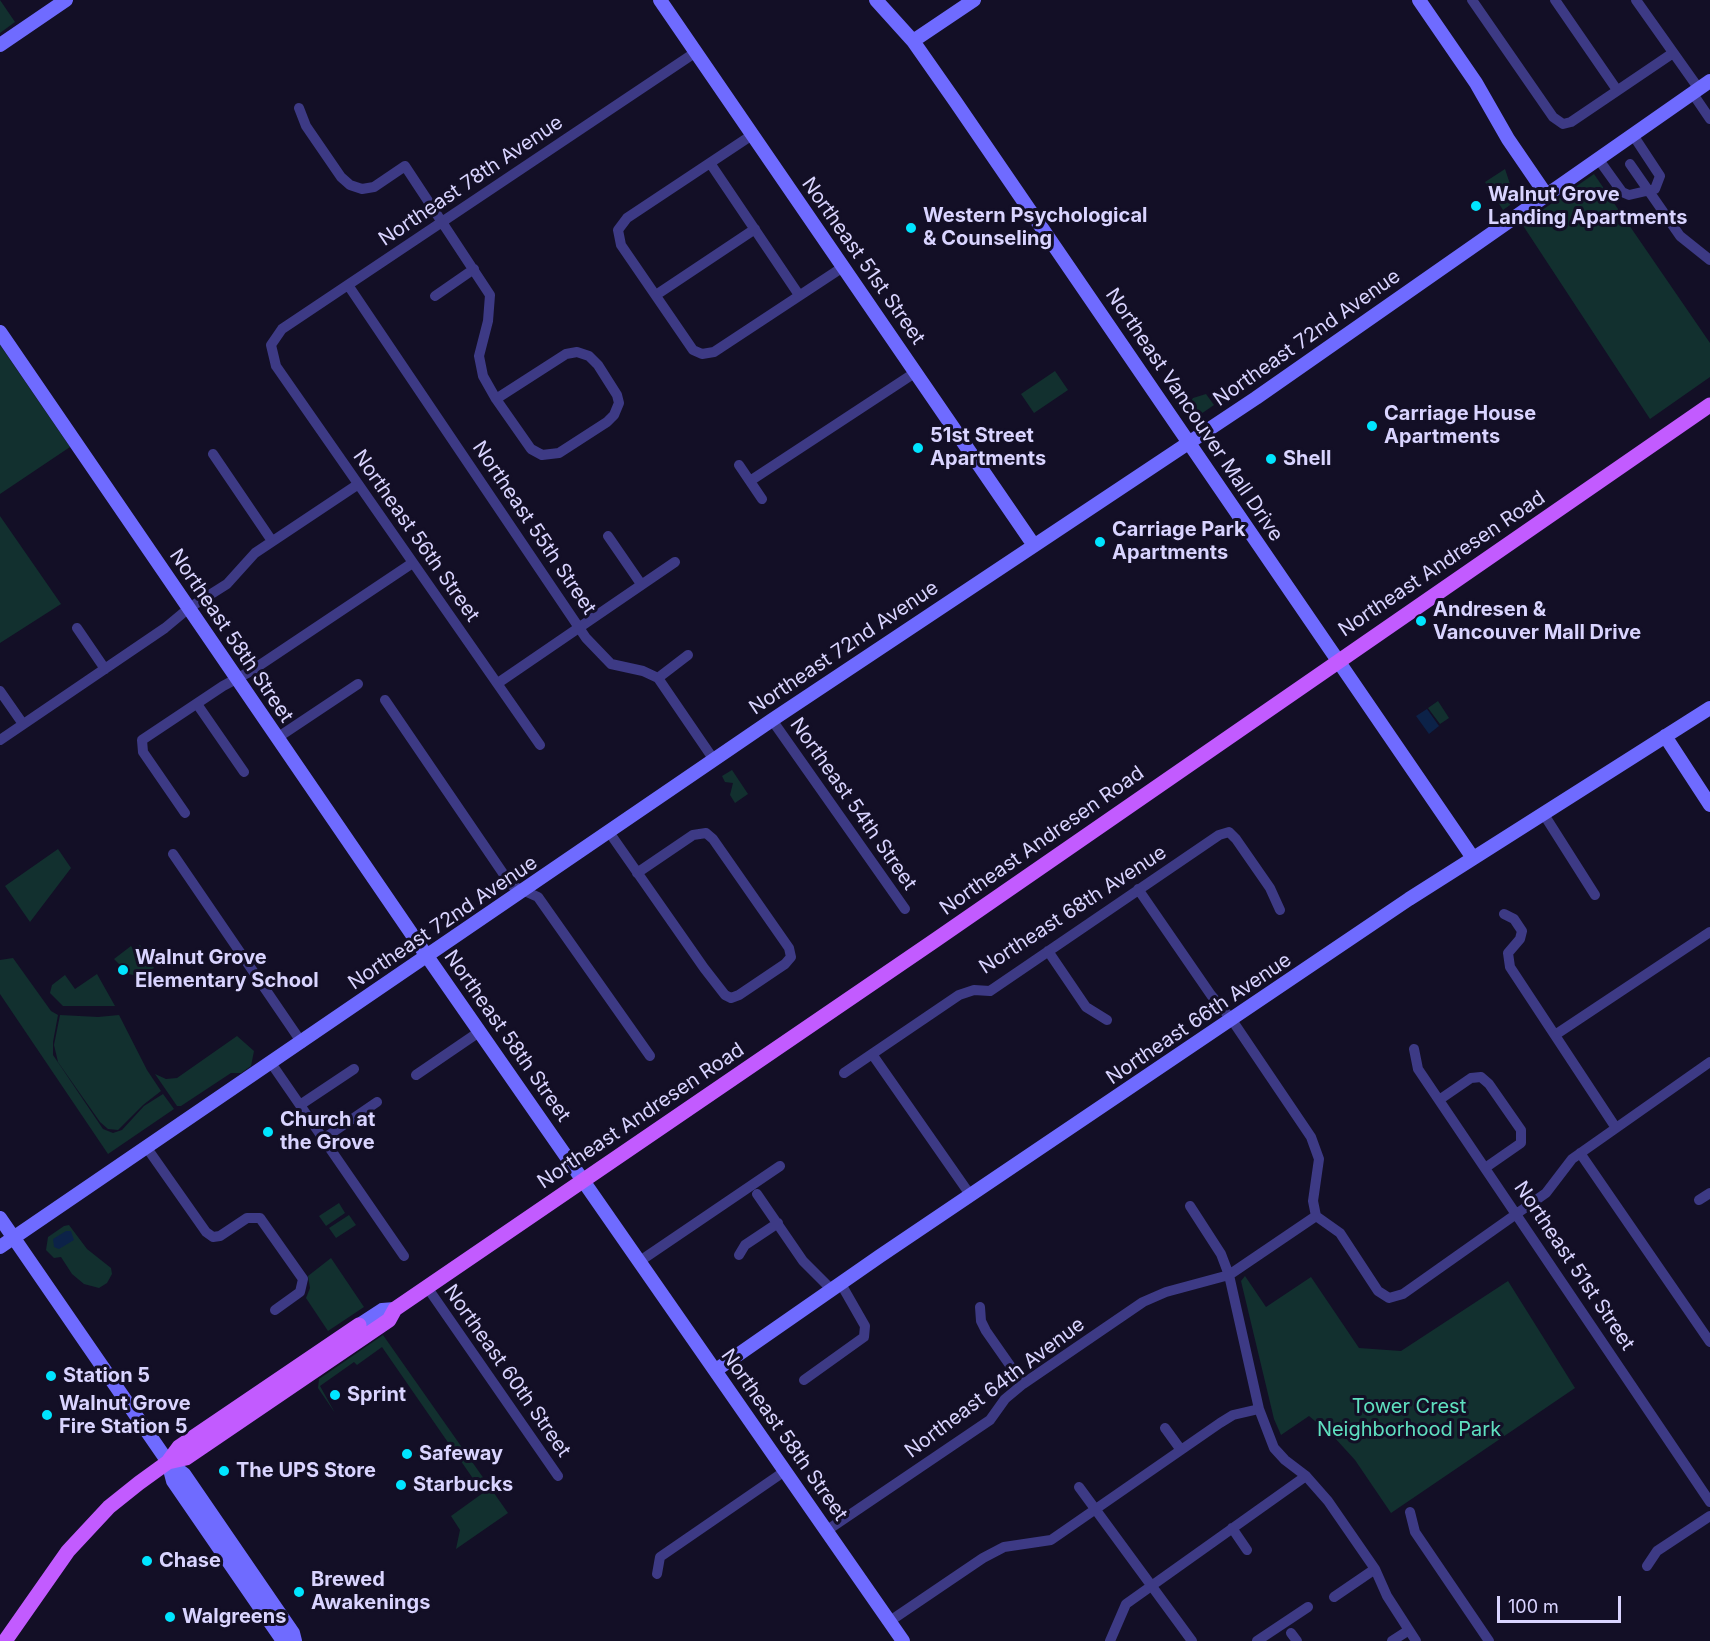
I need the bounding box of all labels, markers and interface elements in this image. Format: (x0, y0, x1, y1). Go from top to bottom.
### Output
street label: Northeast 78th Avenue (374, 110, 568, 252)
street label: Northeast 51st Street (796, 173, 930, 349)
place label: Walnut Grove Landing Apartments (1488, 183, 1687, 230)
marker: Walnut Grove Landing Apartments (1469, 199, 1483, 213)
place label: Western Psychological & Counseling (923, 204, 1147, 251)
marker: Western Psychological & Counseling (904, 221, 918, 235)
street label: Northeast 72nd Avenue (1209, 264, 1405, 412)
street label: Northeast Vancouver Mall Drive (1100, 284, 1288, 546)
place label: Carriage House Apartments (1384, 402, 1536, 449)
marker: Carriage House Apartments (1365, 419, 1379, 433)
place label: 51st Street Apartments (930, 424, 1046, 471)
street label: Northeast 55th Street (467, 437, 601, 619)
marker: 51st Street Apartments (911, 441, 925, 455)
street label: Northeast 56th Street (348, 446, 484, 626)
place label: Shell (1283, 447, 1331, 471)
marker: Shell (1264, 452, 1278, 466)
street label: Northeast Andresen Road (1334, 486, 1550, 642)
place label: Carriage Park Apartments (1112, 518, 1246, 565)
marker: Carriage Park Apartments (1093, 535, 1107, 549)
street label: Northeast 58th Street (164, 545, 298, 727)
street label: Northeast 72nd Avenue (745, 576, 943, 720)
place label: Andresen & Vancouver Mall Drive (1433, 598, 1641, 645)
marker: Andresen & Vancouver Mall Drive (1414, 614, 1428, 628)
street label: Northeast 54th Street (784, 713, 922, 895)
street label: Northeast Andresen Road (935, 761, 1149, 921)
street label: Northeast 68th Avenue (975, 841, 1171, 979)
street label: Northeast 72nd Avenue (344, 851, 542, 995)
place label: Walnut Grove Elementary School (135, 946, 319, 993)
street label: Northeast 58th Street (439, 946, 575, 1126)
street label: Northeast 66th Avenue (1102, 948, 1296, 1090)
marker: Walnut Grove Elementary School (116, 963, 130, 977)
street label: Northeast Andresen Road (533, 1038, 749, 1194)
place label: Church at the Grove (280, 1108, 375, 1155)
marker: Church at the Grove (261, 1125, 275, 1139)
street label: Northeast 51st Street (1509, 1177, 1639, 1355)
street label: Northeast 60th Street (438, 1280, 576, 1462)
street label: Northeast 64th Avenue (900, 1313, 1090, 1463)
street label: Northeast 58th Street (716, 1345, 852, 1525)
place label: Station 5 (63, 1364, 150, 1388)
marker: Station 5 (44, 1369, 58, 1383)
place label: Sprint (347, 1383, 406, 1407)
marker: Sprint (328, 1388, 342, 1402)
place label: Walnut Grove Fire Station 5 (59, 1392, 191, 1439)
park label: Tower Crest Neighborhood Park (1317, 1395, 1501, 1442)
marker: Walnut Grove Fire Station 5 (40, 1408, 54, 1422)
place label: Safeway (419, 1442, 503, 1466)
marker: Safeway (400, 1447, 414, 1461)
place label: The UPS Store (236, 1459, 376, 1483)
marker: The UPS Store (217, 1464, 231, 1478)
place label: Starbucks (413, 1473, 513, 1497)
marker: Starbucks (394, 1478, 408, 1492)
place label: Chase (159, 1549, 221, 1573)
marker: Chase (140, 1554, 154, 1568)
place label: Brewed Awakenings (311, 1568, 430, 1615)
scale bar (1500, 1584, 1624, 1622)
marker: Brewed Awakenings (292, 1585, 306, 1599)
text: 100 m (1508, 1596, 1559, 1617)
place label: Walgreens (182, 1605, 286, 1629)
marker: Walgreens (163, 1610, 177, 1624)

